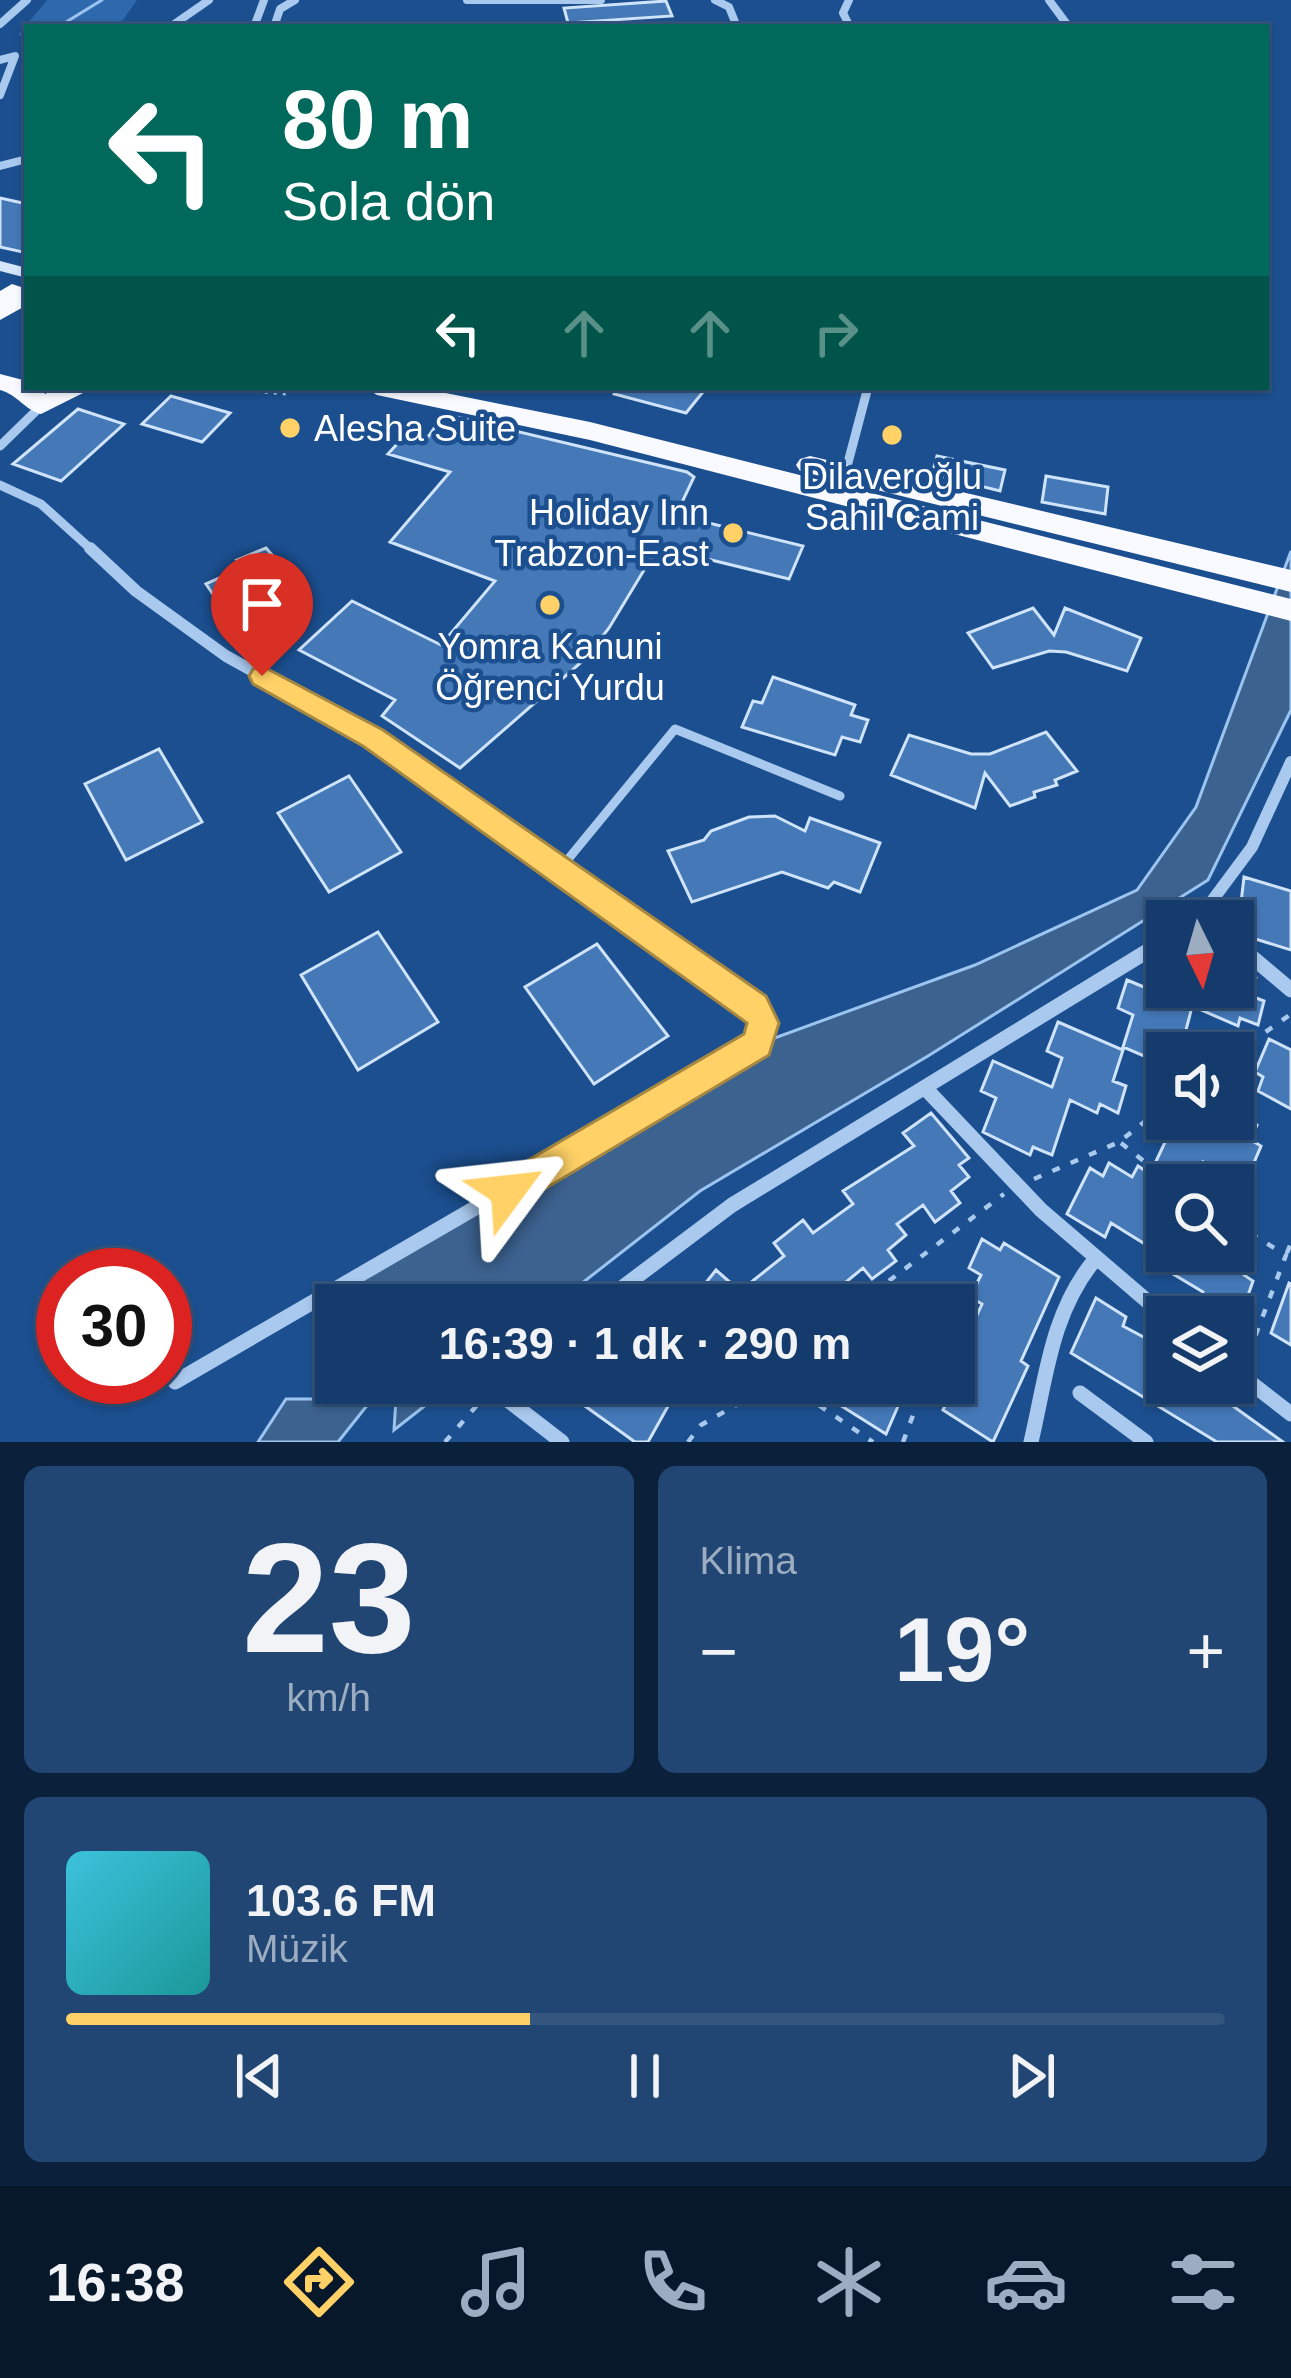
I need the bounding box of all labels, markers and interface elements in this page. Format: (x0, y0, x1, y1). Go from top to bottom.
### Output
icon: left (84, 72, 240, 228)
text: 80 m (282, 72, 473, 166)
text: Sola dön (282, 171, 495, 231)
icon: left (425, 300, 491, 366)
icon: ahead (551, 300, 617, 366)
icon: ahead (677, 300, 743, 366)
icon: right (803, 300, 869, 366)
place label: Alesha Suite (314, 408, 516, 449)
marker: Alesha Suite (277, 415, 303, 441)
marker: Dilaveroğlu Sahil Cami (879, 422, 905, 448)
place label: Dilaveroğlu Sahil Cami (802, 456, 982, 538)
place label: Holiday Inn Trabzon-East (494, 492, 709, 574)
marker: Holiday Inn Trabzon-East (720, 520, 746, 546)
pin (211, 553, 313, 676)
icon: arrive (229, 571, 295, 637)
marker: Yomra Kanuni Öğrenci Yurdu (537, 592, 563, 618)
place label: Yomra Kanuni Öğrenci Yurdu (435, 626, 665, 708)
north arrow (1146, 900, 1254, 1008)
map controls (1146, 900, 1254, 1404)
button: sound (1146, 1032, 1254, 1140)
position arrow (445, 1128, 571, 1254)
button: search (1146, 1164, 1254, 1272)
speed limit sign: 30 (36, 1248, 192, 1404)
button: layers (1146, 1296, 1254, 1404)
text: 16:39 · 1 dk · 290 m (439, 1318, 851, 1369)
text: 23 (242, 1511, 416, 1685)
text: Klima (700, 1539, 797, 1582)
text: 19° (894, 1600, 1030, 1700)
text: − (700, 1614, 738, 1688)
text: + (1186, 1614, 1225, 1688)
text: km/h (286, 1676, 371, 1719)
text: 103.6 FM (246, 1875, 436, 1926)
text: Müzik (246, 1927, 348, 1970)
icon: previous (226, 2043, 292, 2109)
icon: pause (612, 2043, 678, 2109)
icon: next (999, 2043, 1065, 2109)
icon: directions (277, 2240, 361, 2324)
icon: music (454, 2240, 538, 2324)
icon: phone (631, 2240, 715, 2324)
icon: climate (807, 2240, 891, 2324)
icon: car (984, 2240, 1068, 2324)
icon: filters (1161, 2240, 1245, 2324)
text: 16:38 (46, 2252, 184, 2312)

